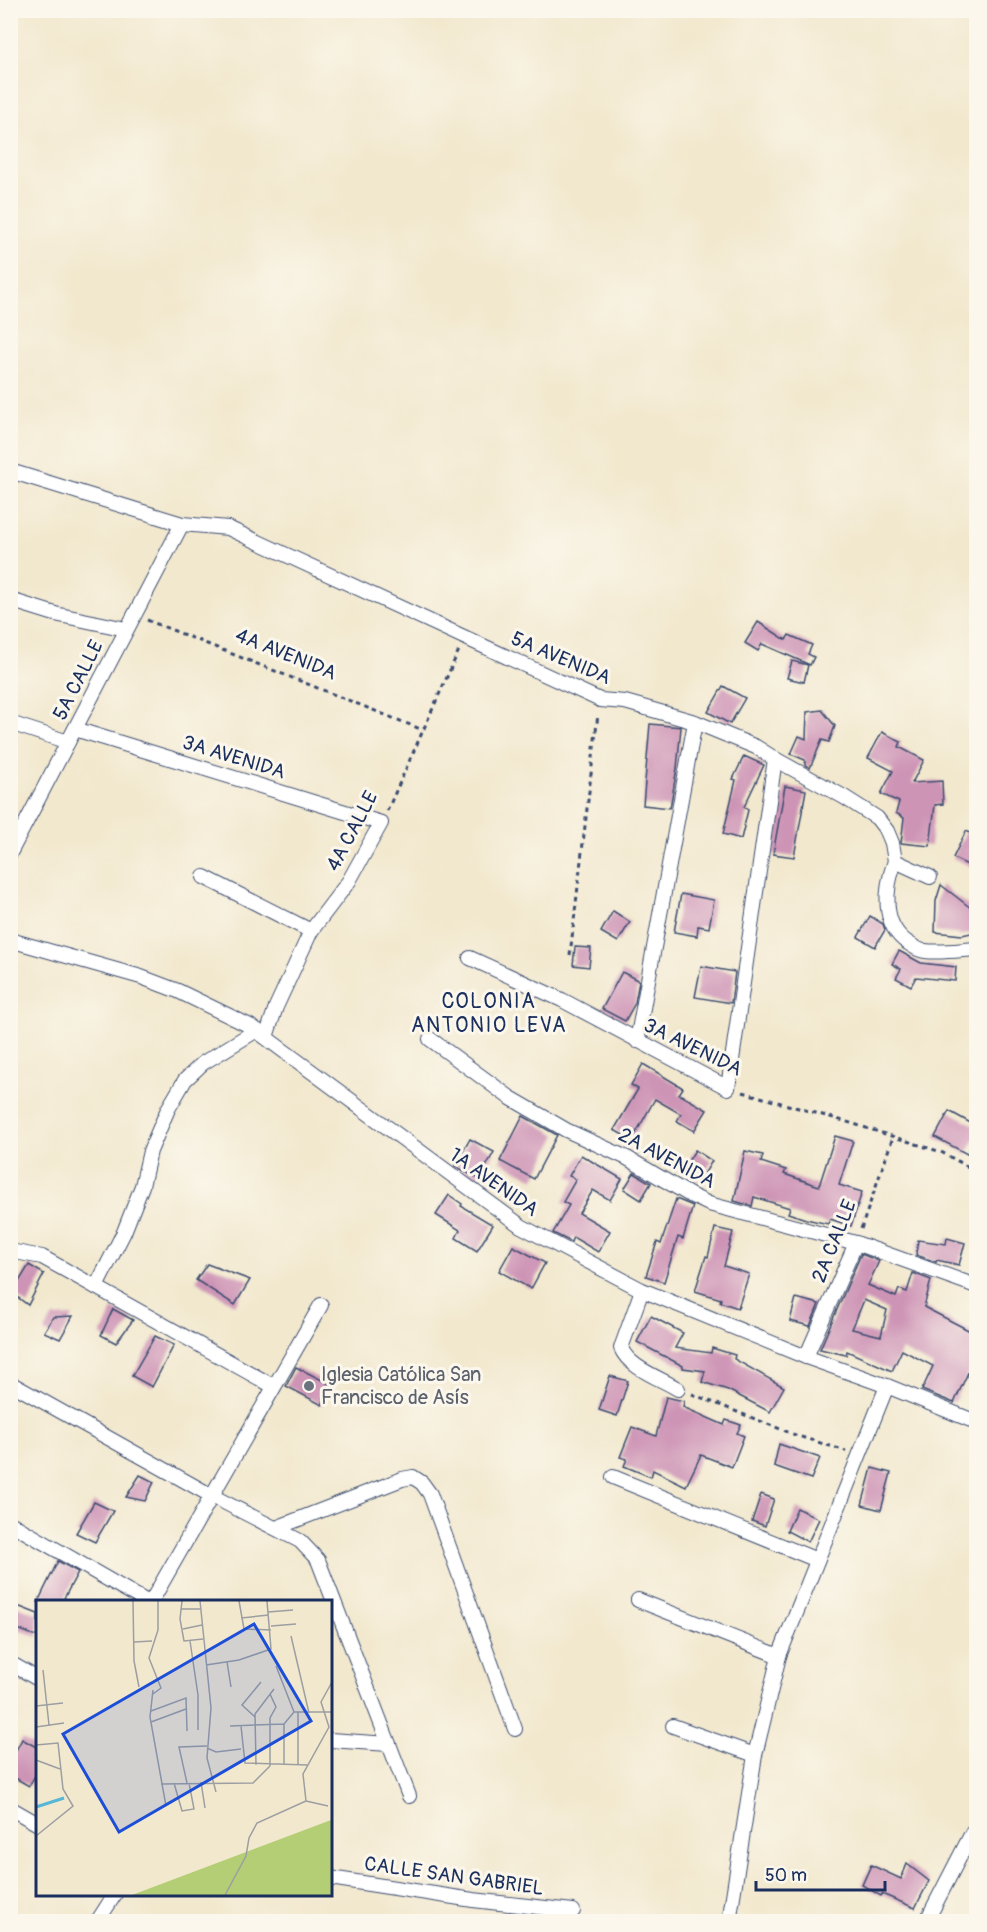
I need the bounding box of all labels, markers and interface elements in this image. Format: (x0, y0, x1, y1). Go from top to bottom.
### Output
street label: 4A AVENIDA (232, 622, 340, 686)
street label: 5A AVENIDA (507, 626, 615, 690)
street label: 5A CALLE (47, 636, 109, 724)
street label: 3A AVENIDA (180, 730, 289, 785)
street label: 4A CALLE (320, 787, 384, 875)
district label: COLONIA ANTONIO LEVA (411, 988, 567, 1039)
street label: 3A AVENIDA (640, 1012, 746, 1082)
street label: 2A AVENIDA (614, 1122, 720, 1194)
street label: 1A AVENIDA (445, 1142, 543, 1222)
street label: 2A CALLE (806, 1196, 862, 1286)
place label: Iglesia Católica San Francisco de Asís (321, 1362, 481, 1410)
marker: Iglesia Católica San Francisco de Asís (302, 1379, 316, 1393)
inset map (36, 1600, 332, 1896)
street label: CALLE SAN GABRIEL (363, 1851, 545, 1901)
scale bar (756, 1854, 885, 1892)
text: 50 m (765, 1864, 807, 1887)

